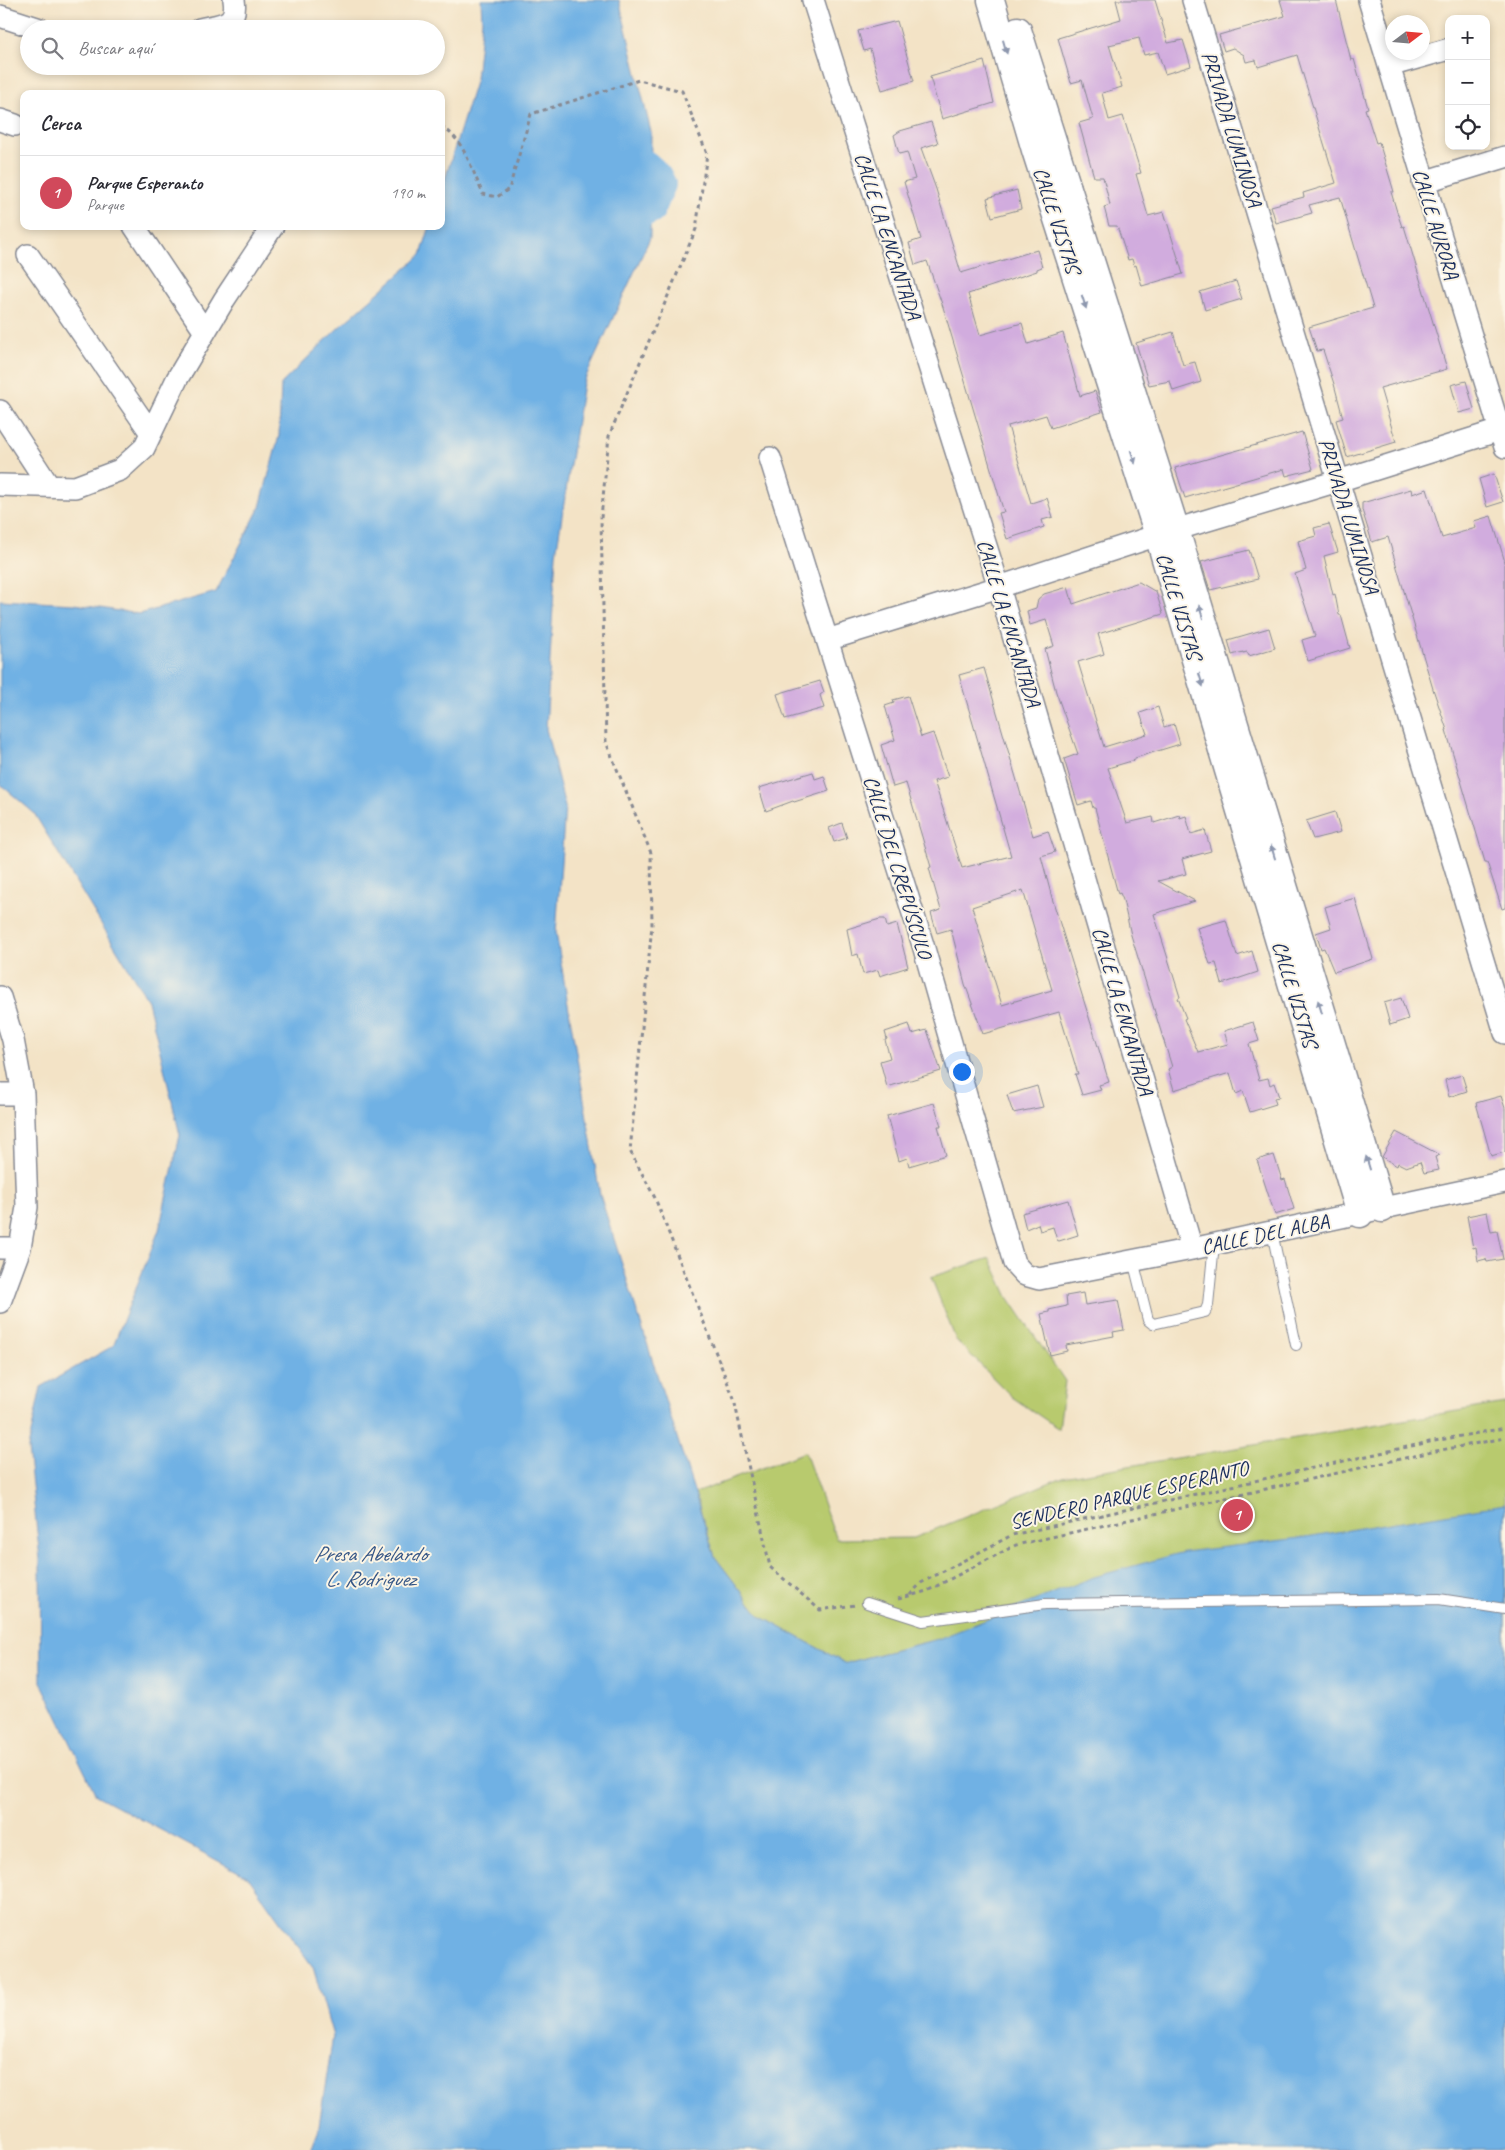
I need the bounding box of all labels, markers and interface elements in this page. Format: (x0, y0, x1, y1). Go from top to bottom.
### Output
north arrow (1385, 15, 1430, 60)
map controls (1445, 15, 1490, 150)
button: + (1445, 15, 1490, 60)
search box (20, 20, 445, 75)
icon: search (38, 34, 66, 62)
text: Buscar aquí (78, 36, 152, 60)
one-way arrow (1001, 39, 1009, 54)
street label: PRIVADA LUMINOSA (1196, 48, 1268, 211)
button: − (1445, 60, 1490, 105)
button: locate (1445, 105, 1490, 150)
text: Cerca (40, 110, 81, 136)
street label: CALLE LA ENCANTADA (849, 149, 928, 324)
street label: CALLE VISTAS (1028, 164, 1088, 280)
street label: CALLE AURORA (1407, 166, 1465, 283)
text: Parque Esperanto (87, 171, 202, 195)
text: 1 (52, 183, 60, 203)
text: 190 m (391, 183, 425, 203)
text: Parque (87, 195, 124, 215)
one-way arrow (1080, 295, 1088, 310)
street label: PRIVADA LUMINOSA (1313, 435, 1385, 598)
one-way arrow (1130, 450, 1137, 465)
street label: CALLE LA ENCANTADA (971, 536, 1047, 711)
street label: CALLE VISTAS (1151, 550, 1209, 666)
one-way arrow (1196, 605, 1204, 620)
one-way arrow (1197, 672, 1205, 687)
street label: CALLE DEL CREPÚSCULO (858, 773, 939, 964)
one-way arrow (1269, 844, 1277, 859)
street label: CALLE LA ENCANTADA (1087, 924, 1160, 1099)
street label: CALLE VISTAS (1267, 938, 1325, 1054)
one-way arrow (1316, 1000, 1324, 1015)
your location (949, 1059, 975, 1085)
one-way arrow (1363, 1155, 1371, 1170)
street label: CALLE DEL ALBA (1199, 1208, 1332, 1260)
street label: SENDERO PARQUE ESPERANTO (1007, 1454, 1253, 1535)
pin: 1 (1221, 1496, 1253, 1534)
water label: Presa Abelardo L. Rodriguez (314, 1540, 430, 1593)

